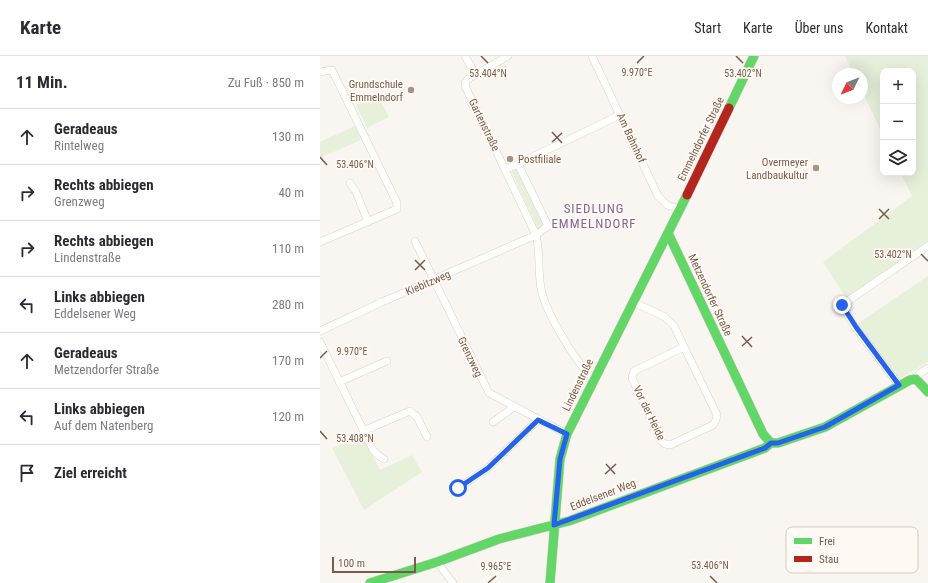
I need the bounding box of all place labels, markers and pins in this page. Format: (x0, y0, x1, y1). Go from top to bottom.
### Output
place label: Grundschule Emmelndorf (349, 78, 404, 104)
marker: Grundschule Emmelndorf (406, 85, 416, 95)
place label: Postfiliale (518, 153, 561, 166)
marker: Postfiliale (505, 154, 515, 164)
place label: Overmeyer Landbaukultur (746, 156, 809, 182)
marker: Overmeyer Landbaukultur (811, 163, 821, 173)

